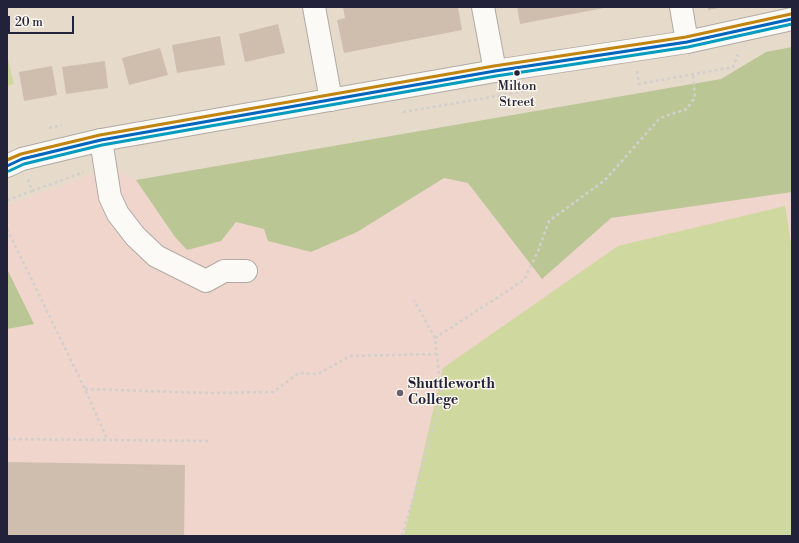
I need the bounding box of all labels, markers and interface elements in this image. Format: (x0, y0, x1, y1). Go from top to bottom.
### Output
scale bar (10, 8, 76, 34)
text: 20 m (15, 15, 43, 30)
marker: Milton Street (512, 68, 522, 78)
place label: Milton Street (497, 79, 537, 110)
place label: Shuttleworth College (408, 377, 495, 410)
marker: Shuttleworth College (395, 388, 405, 398)

